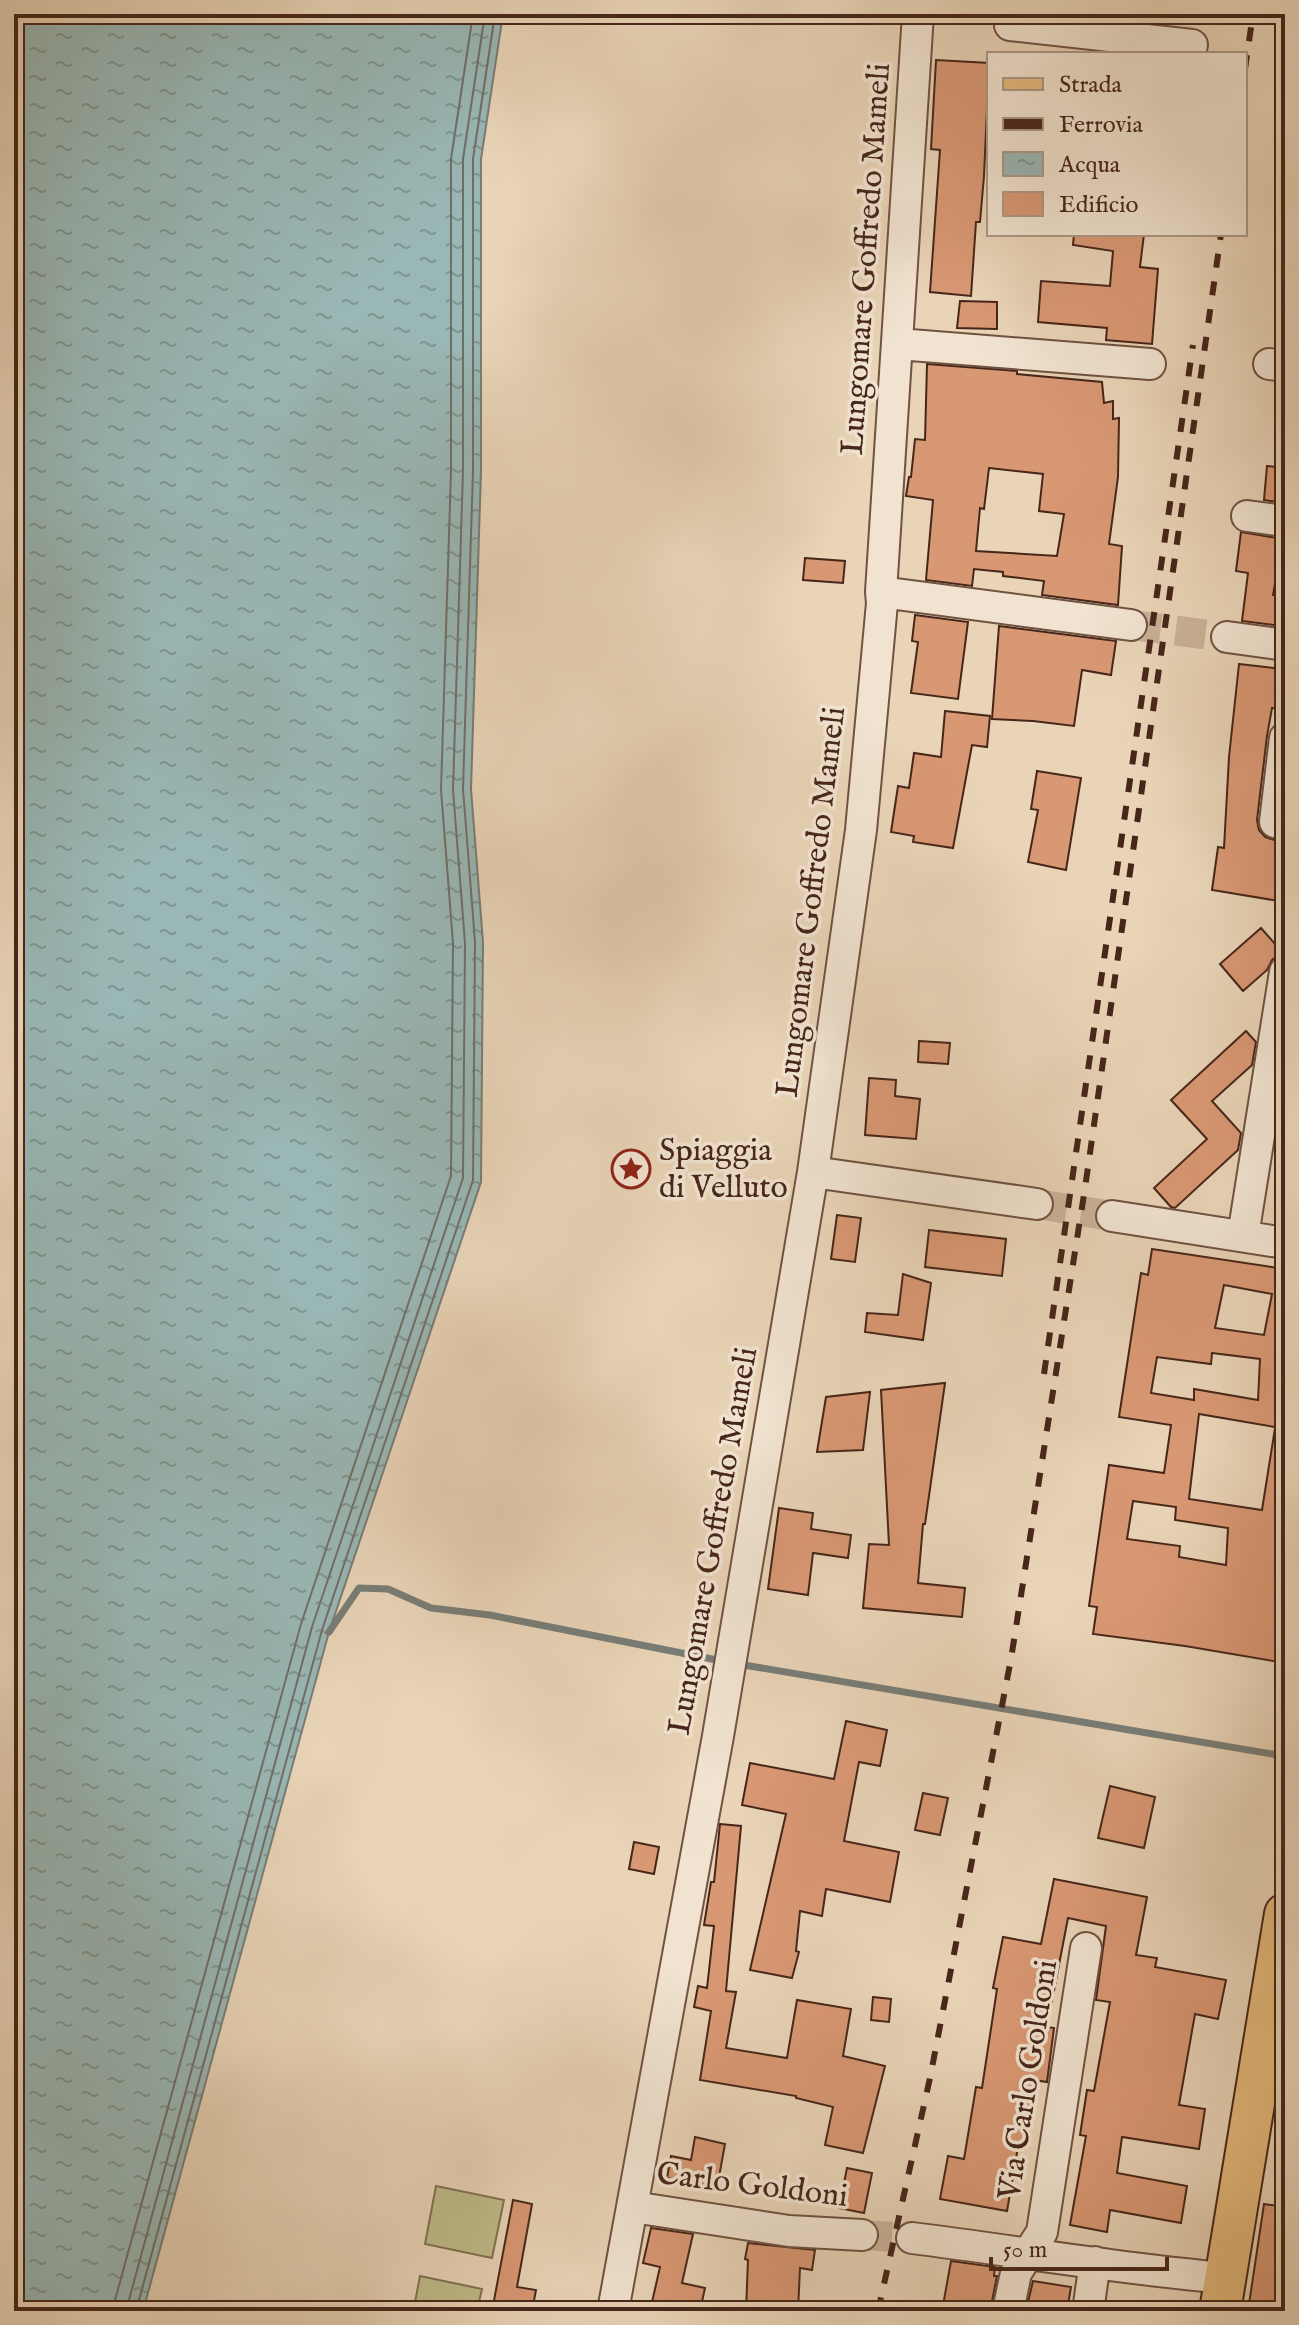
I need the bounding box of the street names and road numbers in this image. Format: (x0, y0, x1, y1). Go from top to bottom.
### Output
street label: Lungomare Goffredo Mameli (833, 62, 901, 456)
street label: Lungomare Goffredo Mameli (768, 705, 856, 1099)
street label: Lungomare Goffredo Mameli (660, 1344, 768, 1738)
street label: Via Carlo Goldoni (990, 1957, 1068, 2204)
street label: Carlo Goldoni (654, 2154, 850, 2218)

